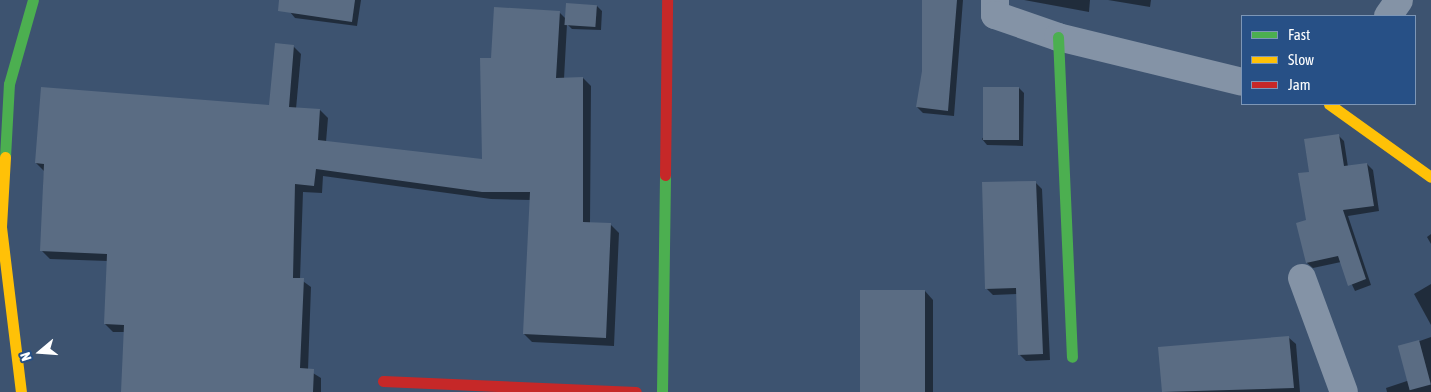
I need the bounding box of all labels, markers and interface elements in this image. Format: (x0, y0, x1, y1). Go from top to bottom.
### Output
legend (1241, 15, 1416, 105)
text: Fast (1288, 26, 1310, 43)
text: Slow (1288, 51, 1314, 68)
text: Jam (1288, 76, 1311, 93)
north arrow (15, 327, 65, 377)
text: N (17, 350, 35, 363)

